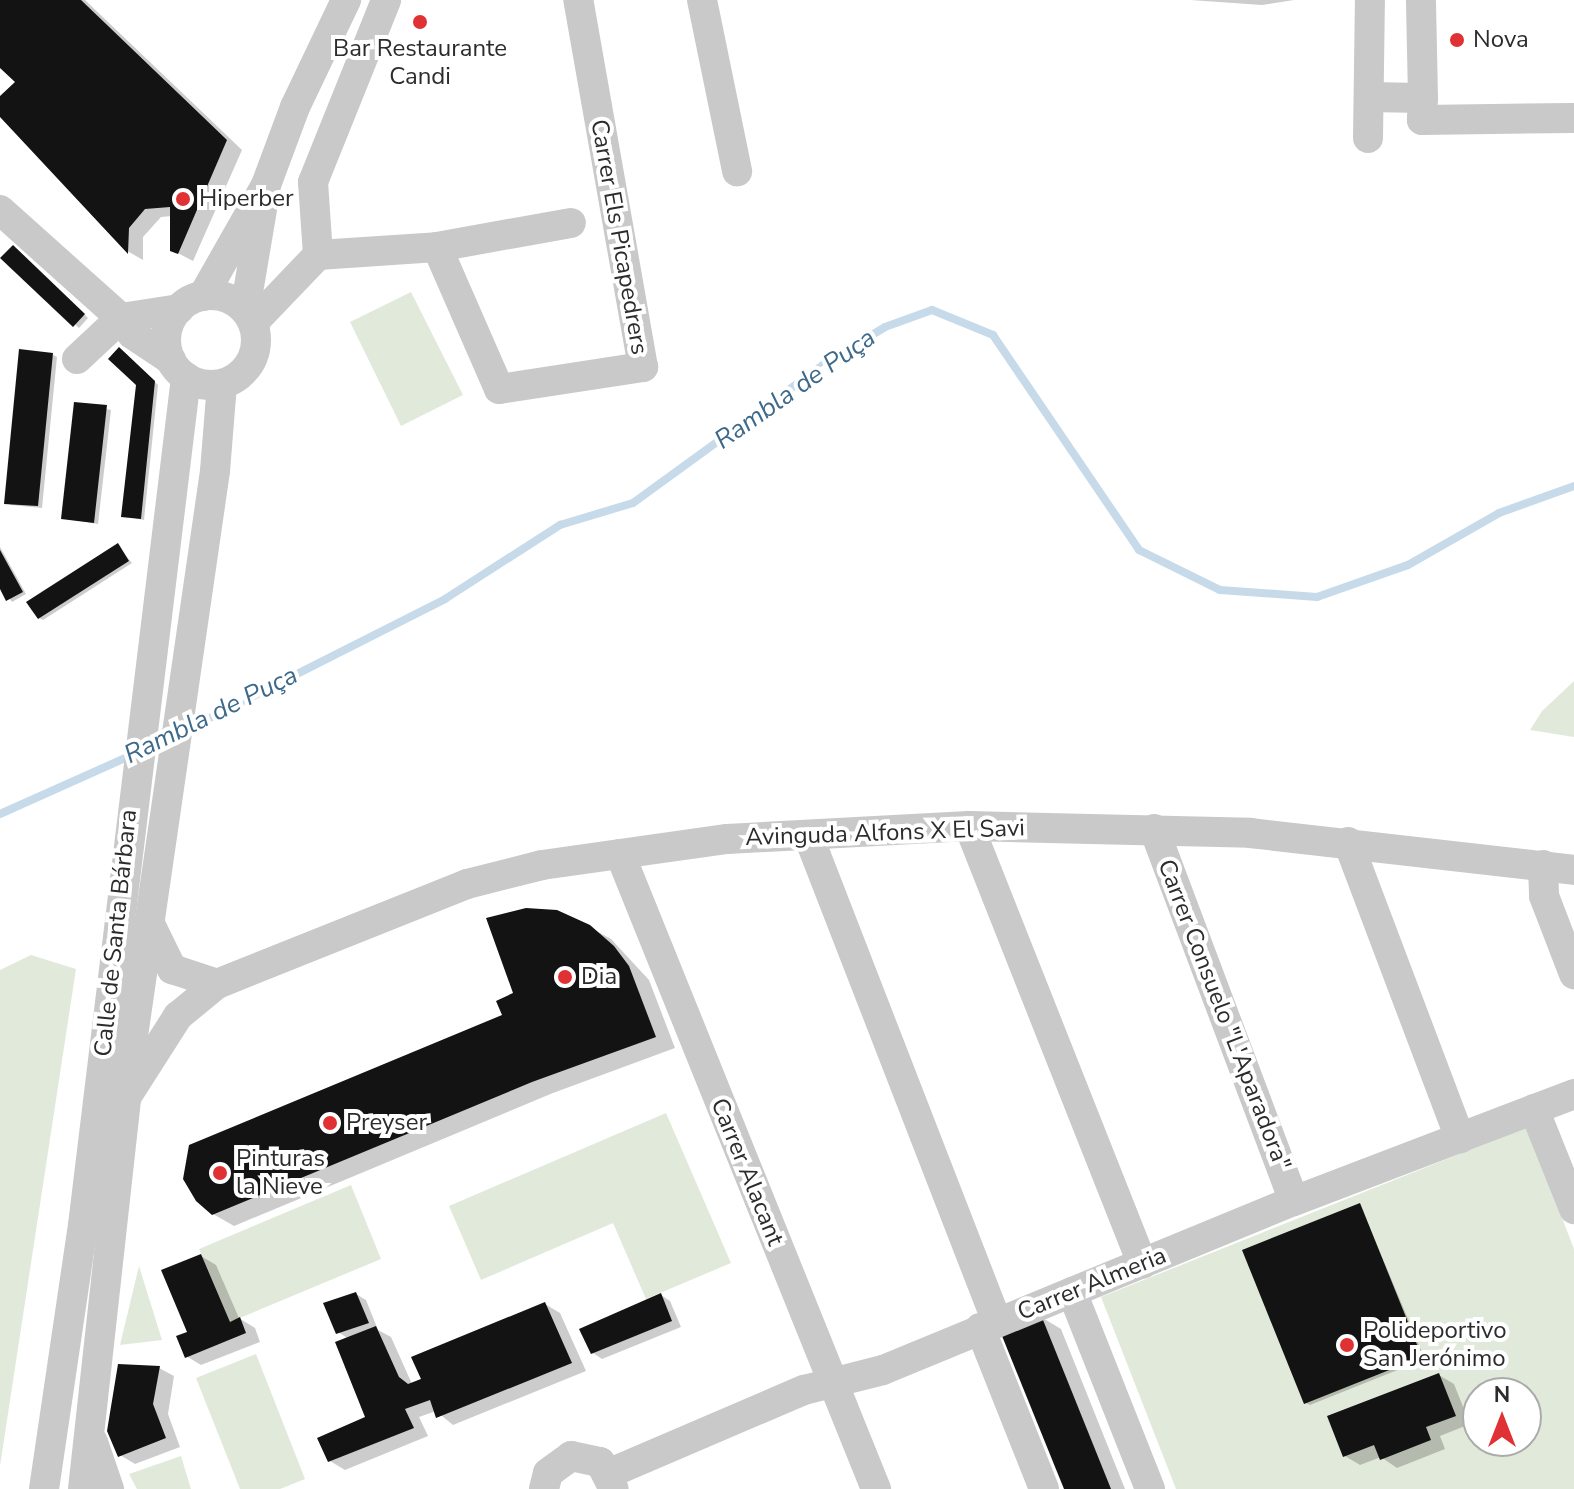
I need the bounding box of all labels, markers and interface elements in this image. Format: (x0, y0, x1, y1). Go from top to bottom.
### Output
marker: Bar Restaurante Candi (411, 13, 429, 31)
place label: Nova (1473, 26, 1529, 54)
marker: Nova (1448, 31, 1466, 49)
place label: Bar Restaurante Candi (333, 35, 507, 91)
street label: Carrer Els Picapedrers (584, 117, 654, 357)
place label: Hiperber (199, 185, 294, 213)
marker: Hiperber (174, 190, 192, 208)
water label: Rambla de Puça (709, 322, 881, 456)
water label: Rambla de Puça (119, 660, 303, 770)
street label: Calle de Santa Bárbara (89, 808, 143, 1058)
street label: Avinguda Alfons X El Savi (745, 814, 1025, 852)
street label: Carrer Consuelo "L'Aparadora" (1151, 856, 1297, 1174)
place label: Dia (581, 963, 617, 991)
marker: Dia (556, 968, 574, 986)
street label: Carrer Alacant (704, 1094, 790, 1250)
place label: Preyser (346, 1109, 427, 1137)
marker: Preyser (321, 1114, 339, 1132)
place label: Pinturas la Nieve (236, 1145, 325, 1201)
marker: Pinturas la Nieve (211, 1164, 229, 1182)
street label: Carrer Almeria (1013, 1241, 1171, 1327)
place label: Polideportivo San Jerónimo (1363, 1317, 1506, 1373)
marker: Polideportivo San Jerónimo (1338, 1336, 1356, 1354)
north arrow (1462, 1377, 1542, 1457)
text: N (1494, 1380, 1510, 1410)

